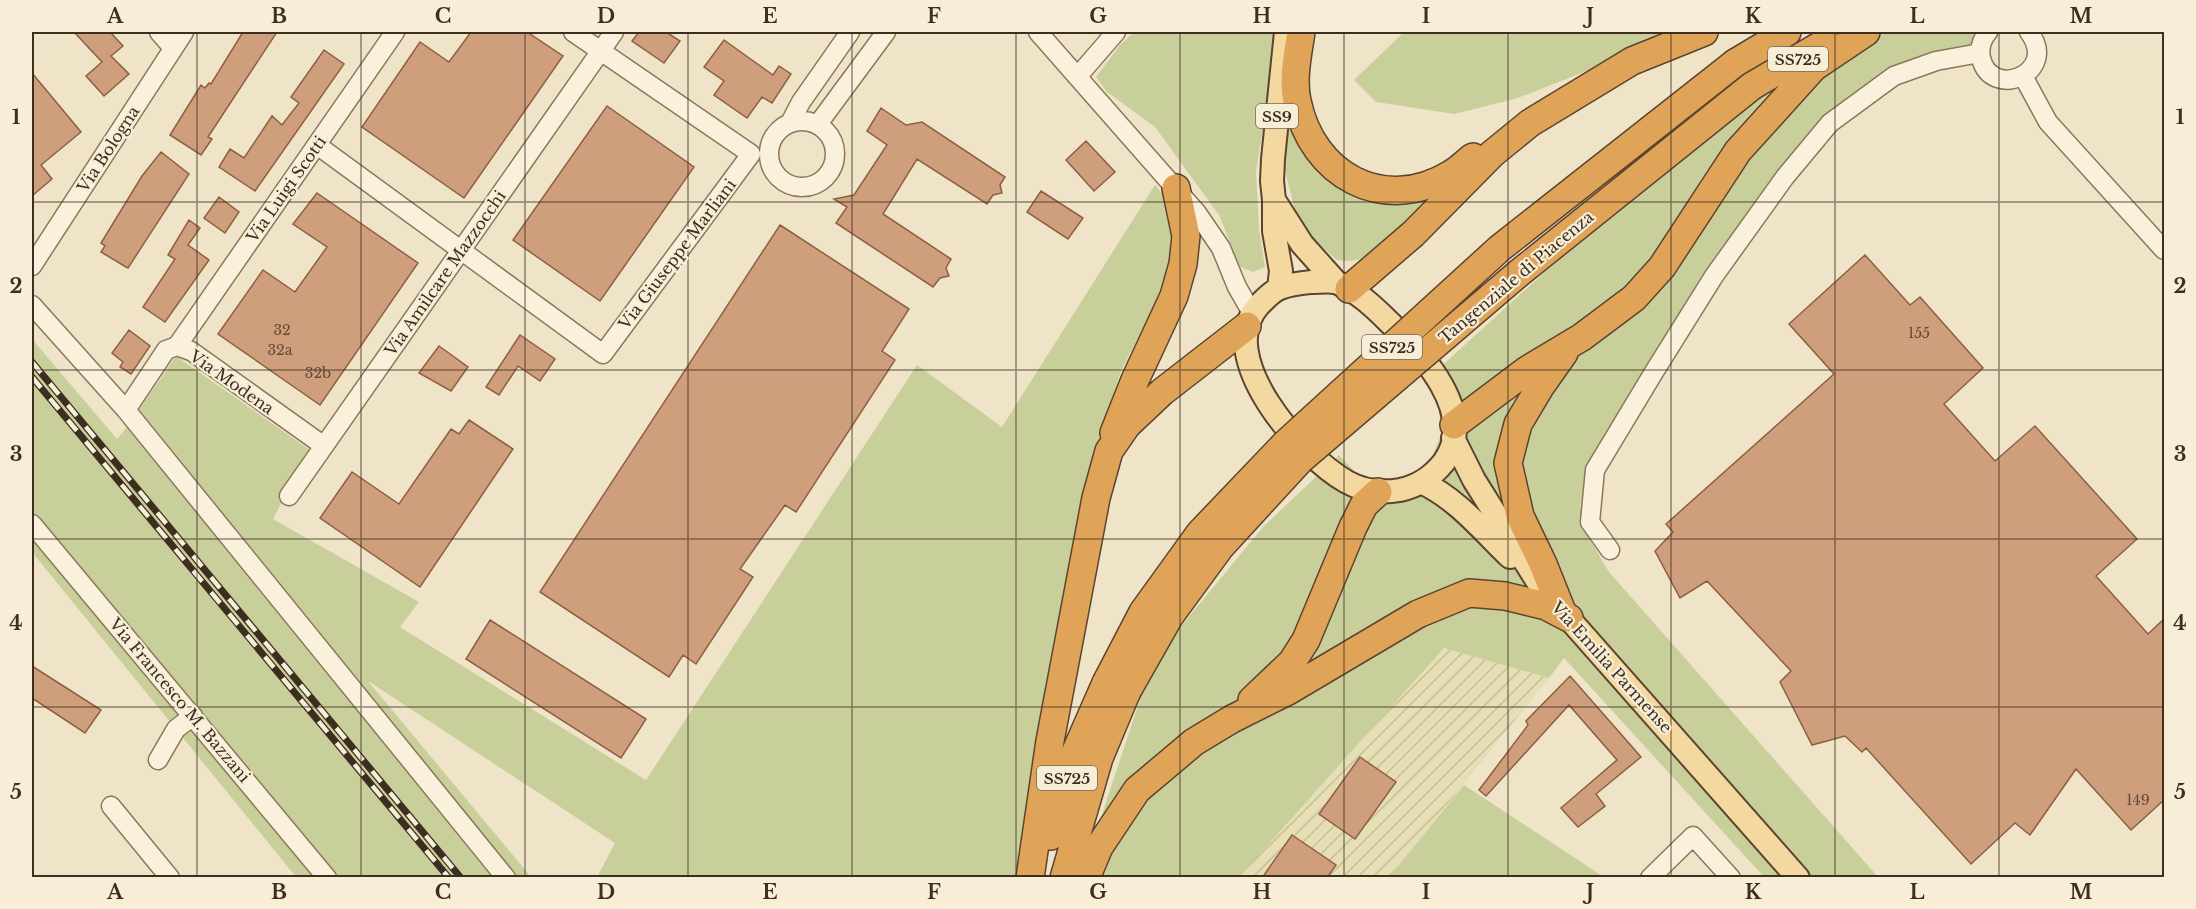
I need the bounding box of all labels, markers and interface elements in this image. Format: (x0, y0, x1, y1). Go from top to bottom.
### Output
text: A (106, 4, 124, 28)
text: B (271, 4, 287, 28)
text: C (435, 4, 451, 28)
text: D (597, 4, 615, 28)
text: E (762, 4, 778, 28)
text: F (927, 4, 941, 28)
text: G (1089, 4, 1107, 28)
text: H (1253, 4, 1272, 28)
text: I (1422, 4, 1430, 28)
text: J (1582, 4, 1594, 28)
text: K (1745, 4, 1762, 28)
text: L (1909, 4, 1925, 28)
text: M (2070, 4, 2093, 28)
road number: SS725 (1768, 47, 1828, 71)
street label: Via Bologna (72, 102, 143, 197)
road number: SS9 (1256, 104, 1298, 128)
text: 1 (12, 105, 21, 129)
text: 1 (2176, 105, 2185, 129)
street label: Via Luigi Scotti (241, 131, 330, 247)
street label: Via Giuseppe Marliani (613, 174, 740, 334)
street label: Via Amilcare Mazzocchi (380, 186, 510, 360)
street label: Tangenziale di Piacenza (1435, 206, 1597, 348)
text: 2 (9, 274, 23, 298)
text: 2 (2173, 274, 2187, 298)
house number: 32 (273, 321, 291, 339)
house number: 155 (1908, 324, 1930, 342)
road number: SS725 (1362, 335, 1422, 359)
house number: 32a (267, 341, 293, 359)
street label: Via Modena (185, 345, 278, 419)
house number: 32b (305, 364, 331, 382)
text: 3 (10, 442, 22, 466)
text: 3 (2174, 442, 2186, 466)
street label: Via Emilia Parmense (1547, 596, 1676, 737)
text: 4 (9, 611, 23, 635)
text: 4 (2173, 611, 2187, 635)
street label: Via Francesco M. Bazzani (105, 613, 255, 787)
road number: SS725 (1037, 766, 1097, 790)
text: 5 (10, 780, 22, 804)
text: 5 (2174, 780, 2186, 804)
house number: 149 (2126, 791, 2150, 809)
text: A (106, 880, 124, 904)
text: B (271, 880, 287, 904)
text: C (435, 880, 451, 904)
text: D (597, 880, 615, 904)
text: E (762, 880, 778, 904)
text: F (927, 880, 941, 904)
text: G (1089, 880, 1107, 904)
text: H (1253, 880, 1272, 904)
text: I (1422, 880, 1430, 904)
text: J (1582, 880, 1594, 904)
text: K (1745, 880, 1762, 904)
text: L (1909, 880, 1925, 904)
text: M (2070, 880, 2093, 904)

